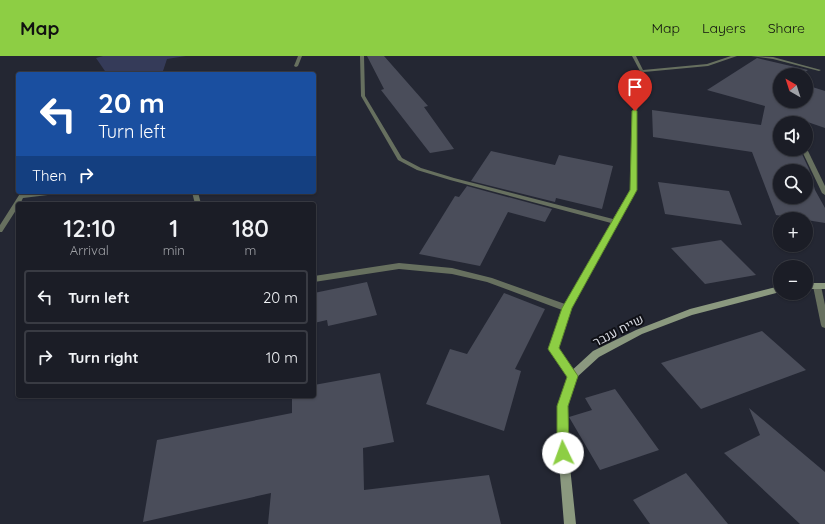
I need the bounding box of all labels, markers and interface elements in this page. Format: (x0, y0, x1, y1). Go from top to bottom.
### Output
text: Map (20, 16, 59, 40)
text: Map (651, 19, 680, 37)
text: Layers (702, 19, 746, 37)
text: Share (768, 19, 805, 37)
north arrow (773, 68, 813, 108)
map controls (773, 68, 813, 300)
pin (618, 70, 652, 111)
icon: arrive (624, 76, 646, 98)
text: 20 m (98, 85, 165, 120)
icon: left (32, 88, 84, 140)
button: sound (773, 116, 813, 156)
text: Turn left (98, 120, 166, 143)
icon: right (75, 164, 97, 186)
button: search (773, 164, 813, 204)
text: Then (32, 166, 67, 185)
button: + (773, 212, 813, 252)
text: 12:10 (63, 213, 116, 243)
text: 1 (169, 213, 178, 243)
text: 180 (232, 213, 269, 243)
text: Arrival (70, 242, 109, 258)
text: min (163, 242, 185, 258)
text: m (244, 242, 256, 258)
button: − (773, 260, 813, 300)
icon: left (34, 286, 56, 308)
text: Turn left (68, 288, 130, 307)
text: 20 m (263, 288, 298, 307)
street label: שייח ענבר (590, 310, 646, 350)
icon: right (34, 346, 56, 368)
text: Turn right (68, 348, 139, 367)
text: 10 m (266, 348, 298, 367)
position arrow (542, 432, 584, 474)

